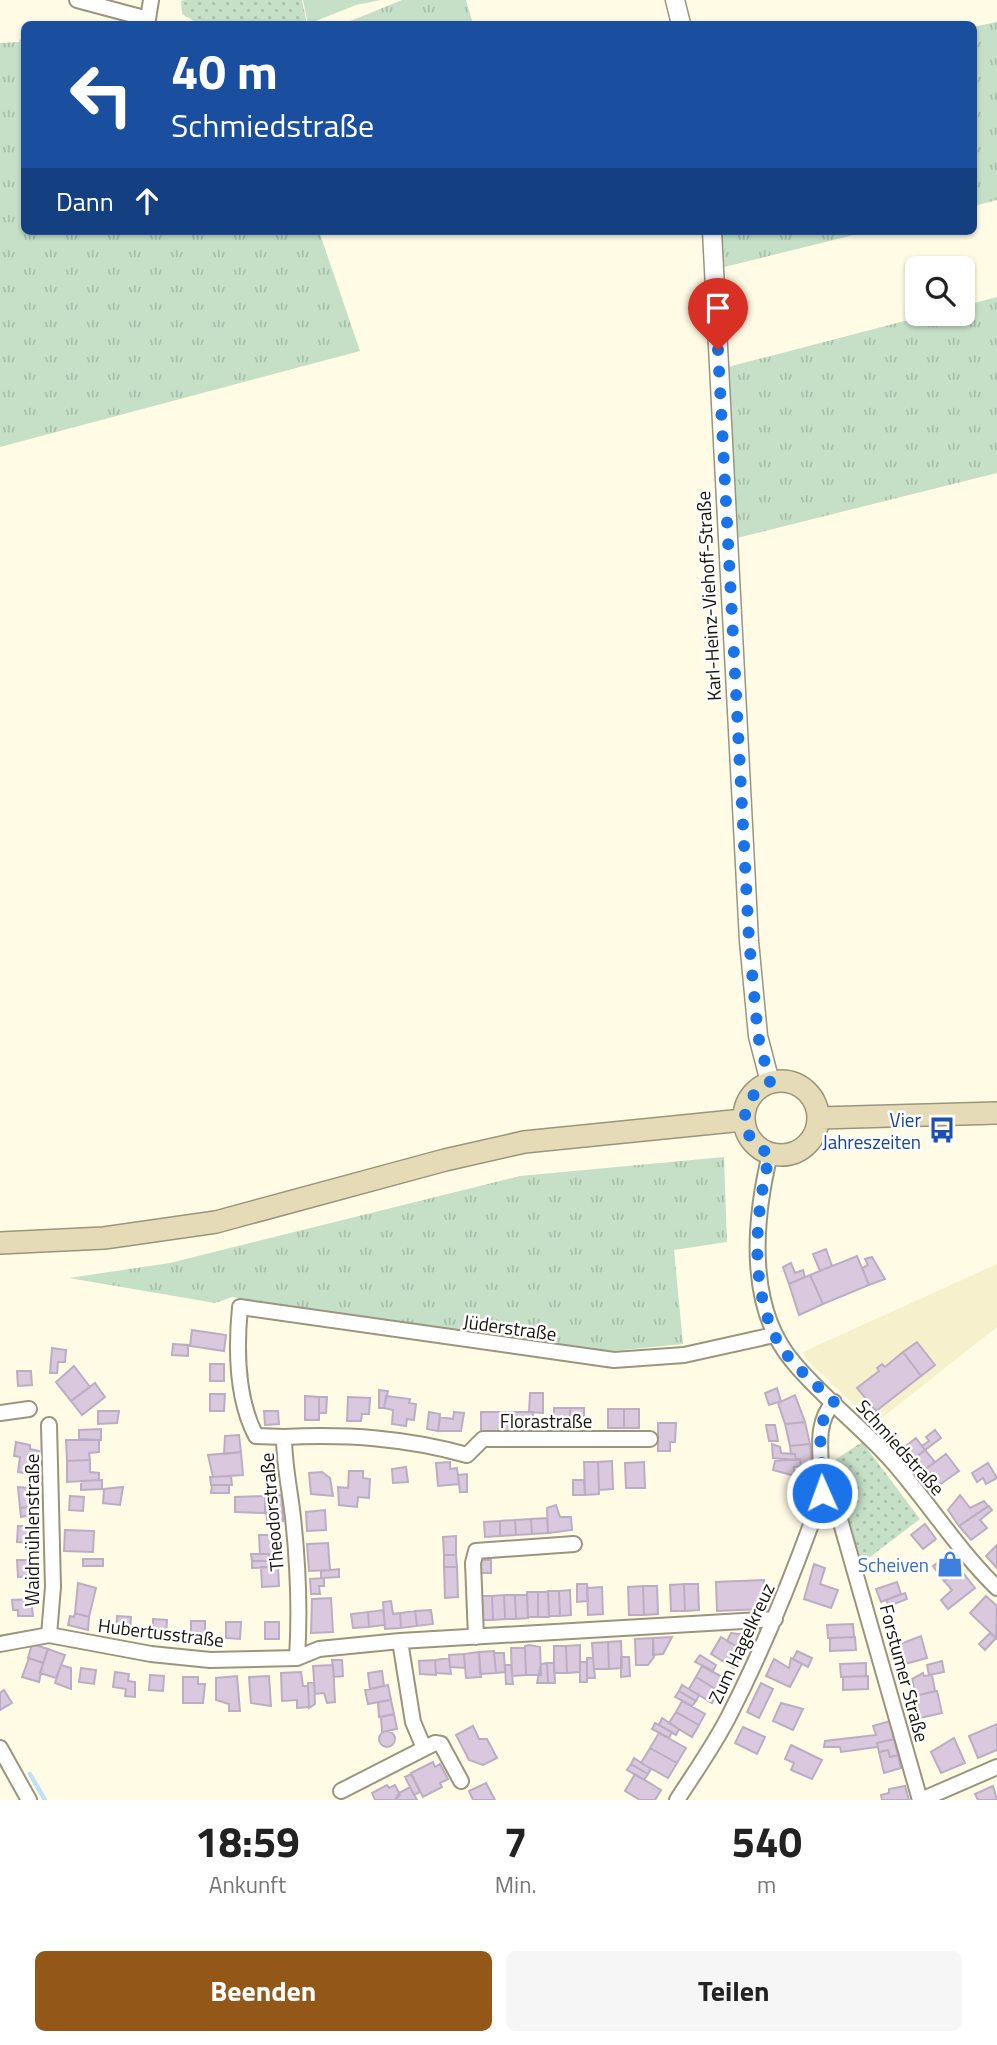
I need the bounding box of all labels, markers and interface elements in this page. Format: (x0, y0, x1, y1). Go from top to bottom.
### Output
text: 40 m (171, 33, 278, 108)
icon: left (56, 49, 147, 140)
text: Schmiedstraße (171, 101, 374, 149)
text: Dann (56, 182, 114, 221)
icon: ahead (128, 182, 166, 220)
map controls (905, 256, 975, 326)
button: search (905, 256, 975, 326)
pin (688, 278, 748, 350)
icon: arrive (699, 289, 737, 327)
street label: Karl-Heinz-Viehoff-Straße (688, 490, 728, 702)
place label: Vier Jahreszeiten (822, 1105, 921, 1156)
bus stop icon: Vier Jahreszeiten (927, 1115, 957, 1145)
street label: Jüderstraße (461, 1306, 559, 1348)
street label: Schmiedstraße (850, 1392, 952, 1502)
street label: Florastraße (500, 1406, 592, 1435)
street label: Theodorstraße (251, 1452, 291, 1572)
street label: Waidmühlenstraße (17, 1454, 46, 1606)
position arrow (785, 1456, 859, 1530)
shop icon: Scheiven (935, 1549, 965, 1579)
place label: Scheiven (858, 1550, 929, 1579)
street label: Zum Hagelkreuz (700, 1578, 782, 1708)
street label: Forstumer Straße (873, 1601, 937, 1745)
street label: Hubertusstraße (96, 1610, 226, 1654)
text: 18:59 (195, 1809, 300, 1873)
text: 7 (504, 1809, 527, 1873)
text: 540 (731, 1809, 802, 1873)
text: Ankunft (209, 1867, 286, 1902)
text: Min. (495, 1867, 536, 1902)
text: m (757, 1867, 776, 1902)
button: Beenden (35, 1951, 492, 2031)
button: Teilen (506, 1951, 962, 2031)

